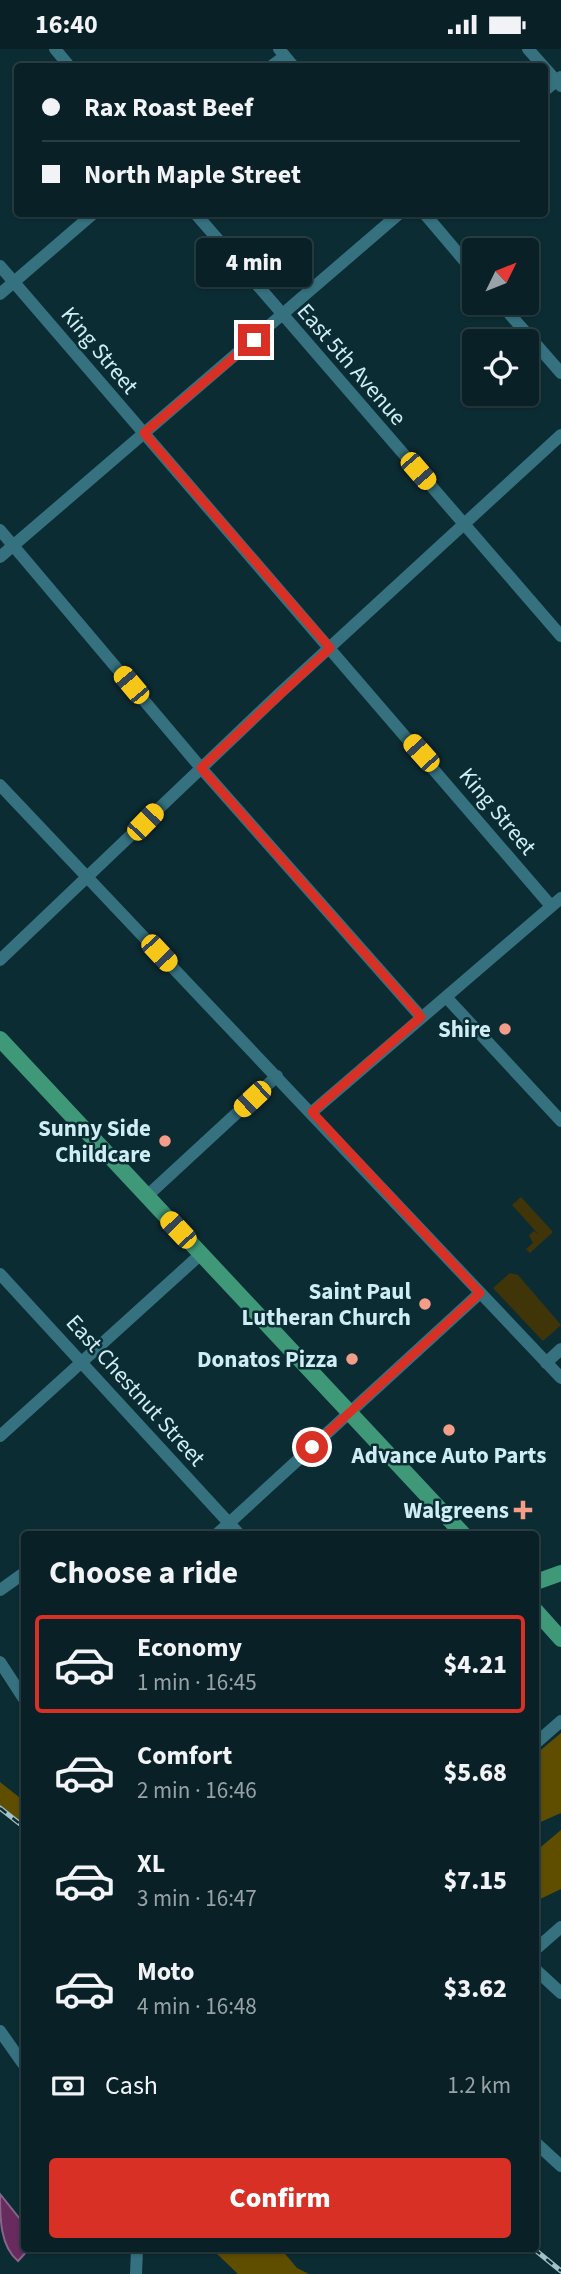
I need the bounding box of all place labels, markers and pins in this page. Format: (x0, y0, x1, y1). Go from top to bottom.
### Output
place label: Shire (438, 1013, 491, 1046)
marker: Shire (497, 1021, 513, 1037)
place label: Sunny Side Childcare (38, 1112, 151, 1171)
marker: Sunny Side Childcare (157, 1133, 173, 1149)
place label: Saint Paul Lutheran Church (242, 1275, 411, 1334)
marker: Saint Paul Lutheran Church (417, 1296, 433, 1312)
place label: Donatos Pizza (197, 1343, 338, 1376)
marker: Donatos Pizza (344, 1351, 360, 1367)
marker: Advance Auto Parts (441, 1422, 457, 1438)
place label: Advance Auto Parts (351, 1439, 546, 1472)
place label: Walgreens (403, 1494, 509, 1527)
marker: Walgreens (515, 1502, 531, 1518)

